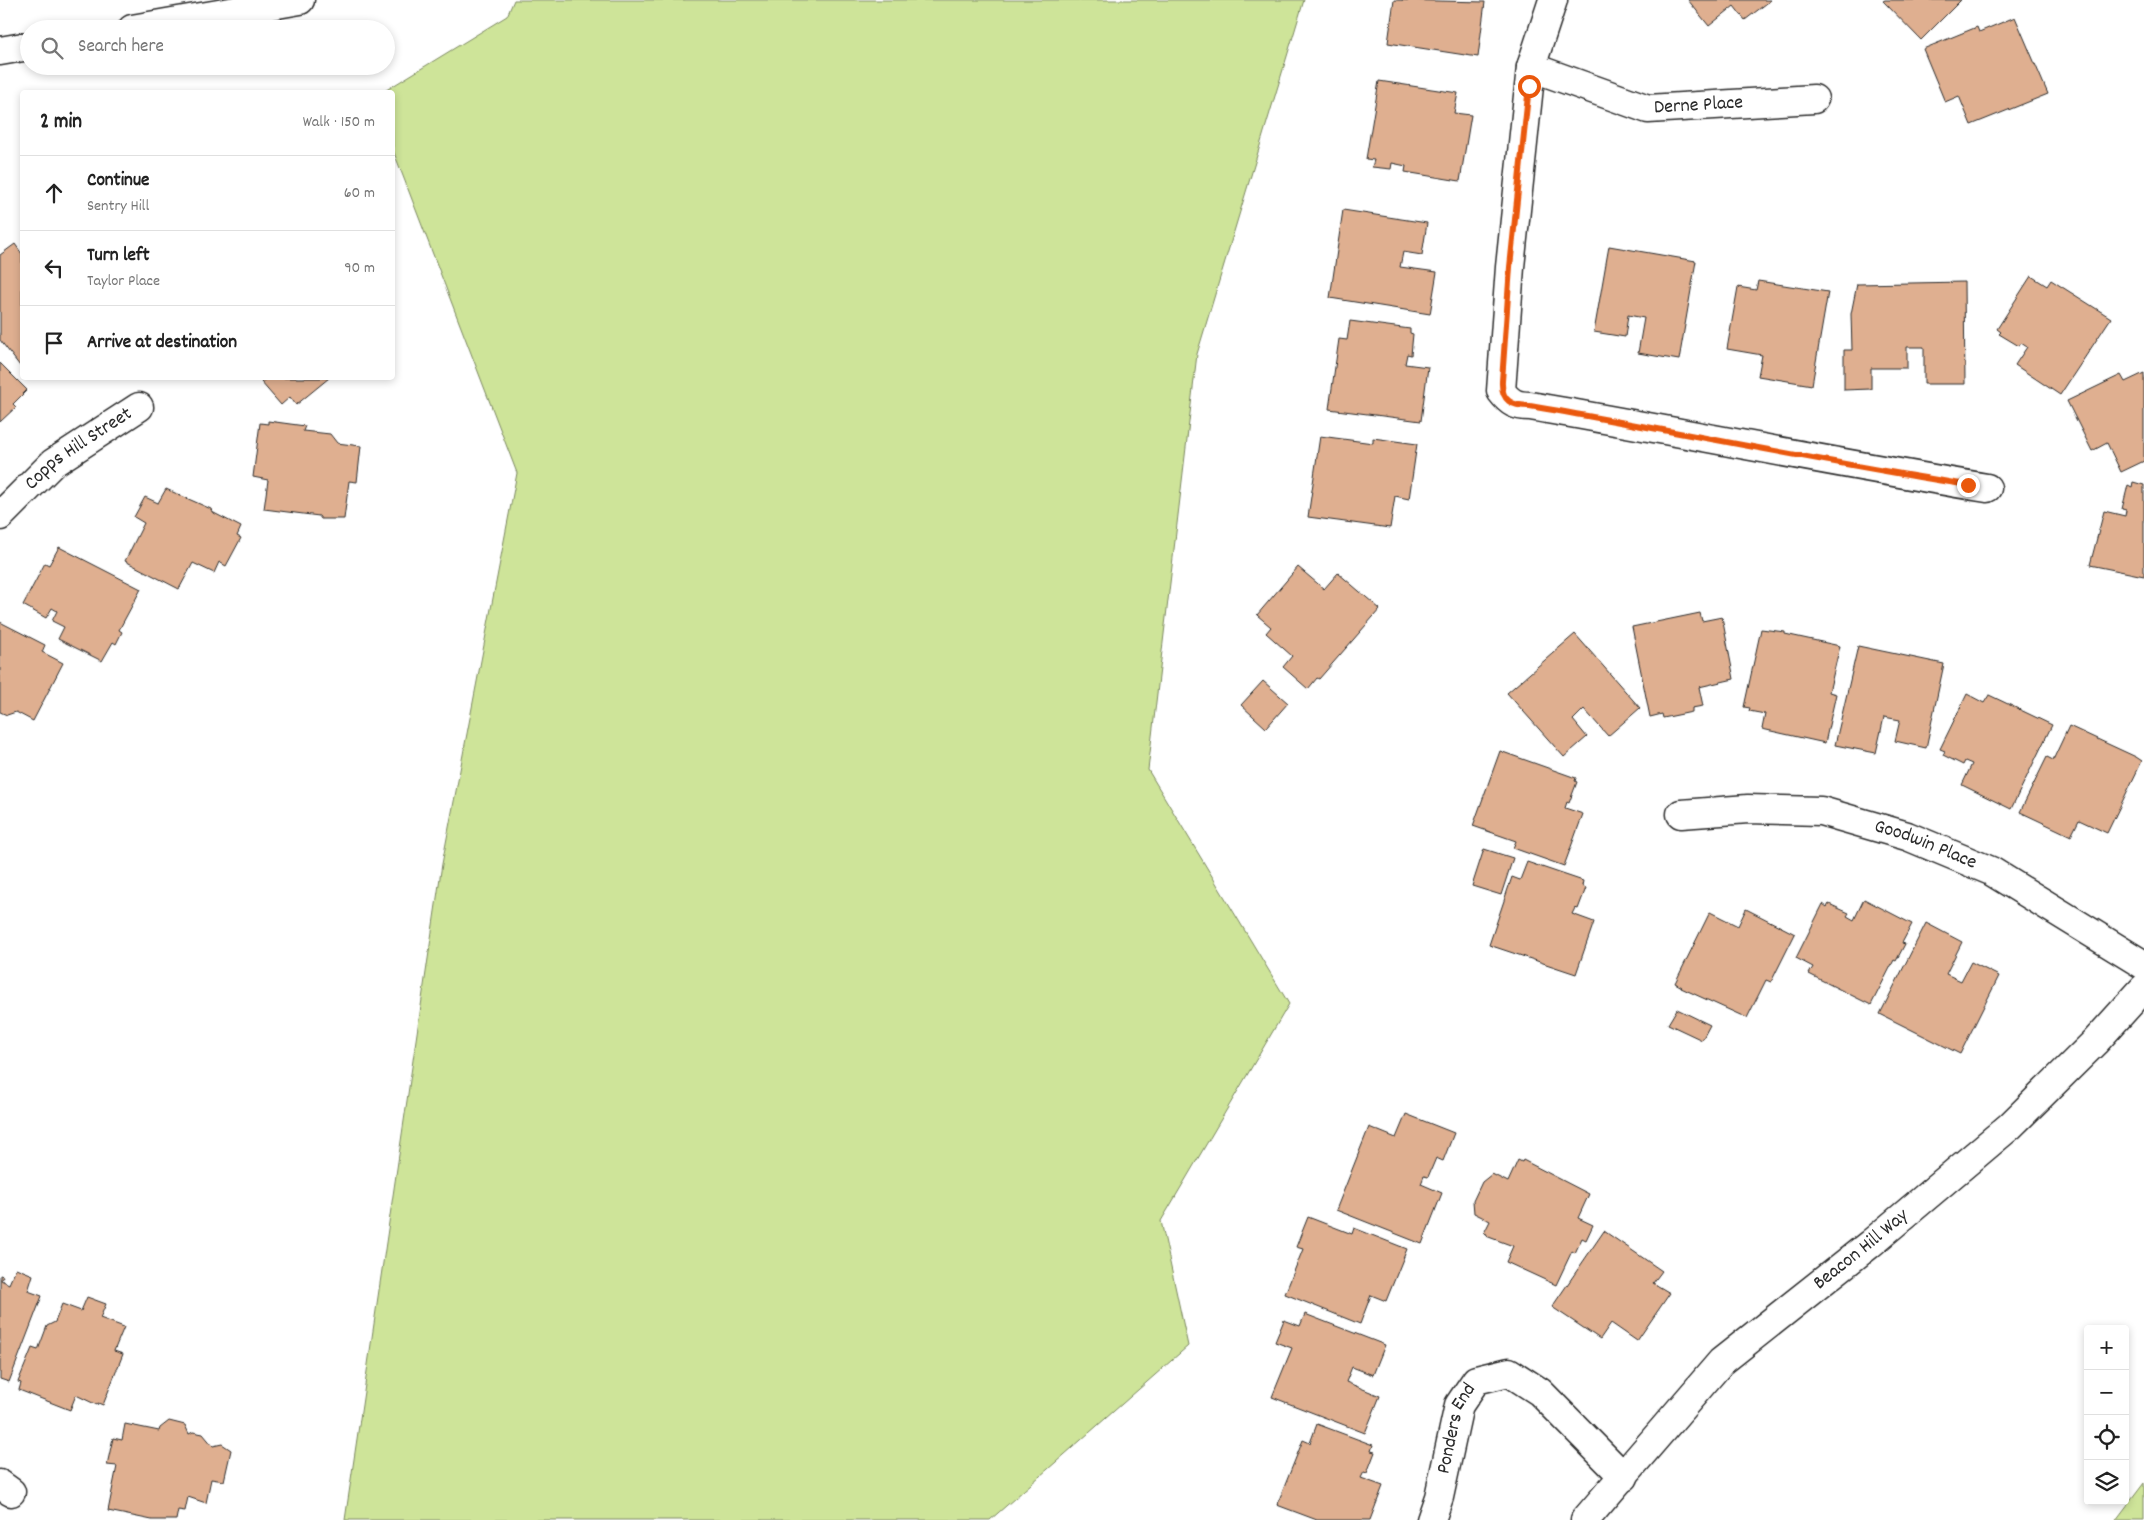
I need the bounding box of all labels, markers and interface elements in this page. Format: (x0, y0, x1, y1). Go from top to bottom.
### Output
search box (20, 20, 395, 75)
icon: search (38, 34, 66, 62)
text: Search here (78, 34, 164, 61)
route start (1518, 75, 1541, 98)
street label: Derne Place (1653, 89, 1744, 123)
text: 2 min (40, 108, 82, 138)
text: Walk · 150 m (303, 111, 375, 134)
text: Continue (87, 168, 149, 195)
icon: ahead (40, 179, 68, 207)
text: 60 m (344, 182, 375, 205)
text: Sentry Hill (87, 195, 149, 218)
text: Turn left (87, 243, 150, 270)
icon: left (40, 254, 68, 282)
text: 90 m (344, 257, 375, 280)
text: Taylor Place (87, 270, 160, 293)
icon: arrive (40, 329, 68, 357)
text: Arrive at destination (87, 330, 237, 357)
street label: Copps Hill Street (19, 401, 138, 497)
route end (1957, 474, 1980, 497)
street label: Goodwin Place (1871, 813, 1981, 878)
street label: Beacon Hill Way (1808, 1202, 1916, 1297)
map controls (2084, 1325, 2129, 1505)
button: + (2084, 1325, 2129, 1370)
button: − (2084, 1370, 2129, 1415)
street label: Ponders End (1430, 1378, 1484, 1477)
button: locate (2084, 1415, 2129, 1460)
button: layers (2084, 1460, 2129, 1505)

